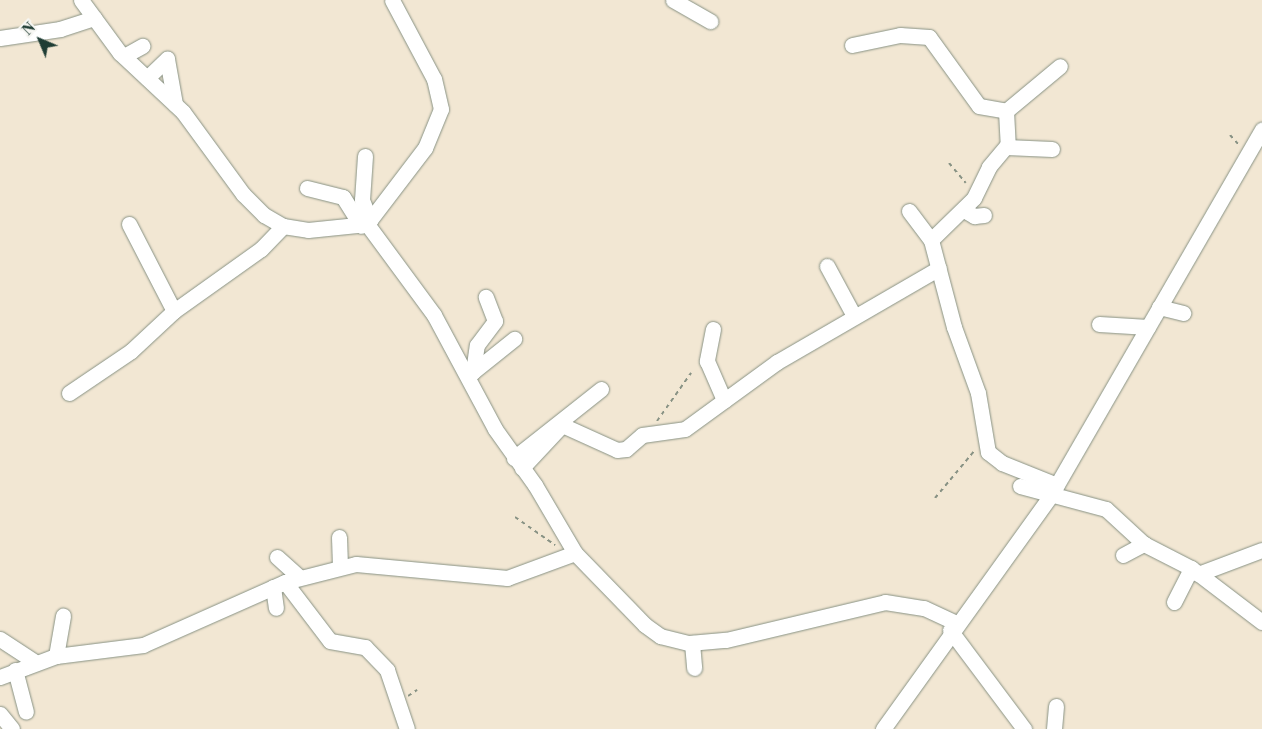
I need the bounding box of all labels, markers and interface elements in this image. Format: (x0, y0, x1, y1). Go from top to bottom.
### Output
north arrow (15, 15, 65, 65)
text: N (19, 19, 40, 40)

